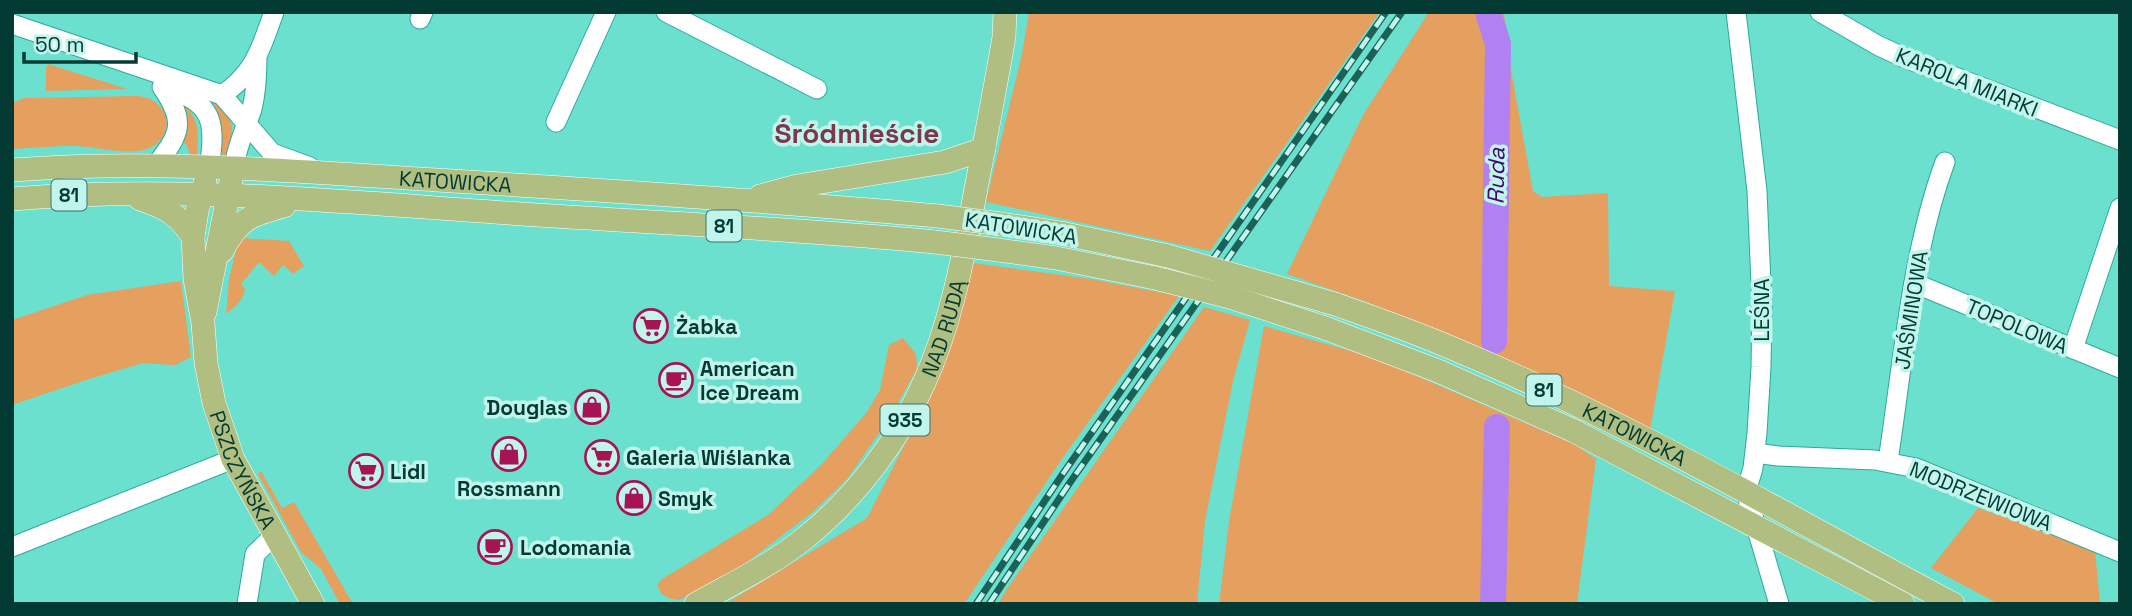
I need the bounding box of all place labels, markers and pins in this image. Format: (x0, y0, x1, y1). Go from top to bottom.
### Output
supermarket icon: Żabka (632, 307, 670, 345)
place label: Żabka (676, 313, 737, 340)
place label: American Ice Dream (700, 355, 799, 406)
cafe icon: American Ice Dream (657, 361, 695, 399)
shop icon: Douglas (573, 388, 611, 426)
place label: Douglas (486, 394, 568, 421)
shop icon: Rossmann (490, 435, 528, 473)
supermarket icon: Galeria Wiślanka (583, 438, 621, 476)
place label: Galeria Wiślanka (626, 444, 791, 471)
supermarket icon: Lidl (347, 452, 385, 490)
place label: Lidl (390, 458, 426, 485)
place label: Rossmann (457, 475, 561, 502)
shop icon: Smyk (615, 479, 653, 517)
place label: Smyk (658, 485, 713, 512)
cafe icon: Lodomania (476, 528, 514, 566)
place label: Lodomania (520, 534, 631, 561)

